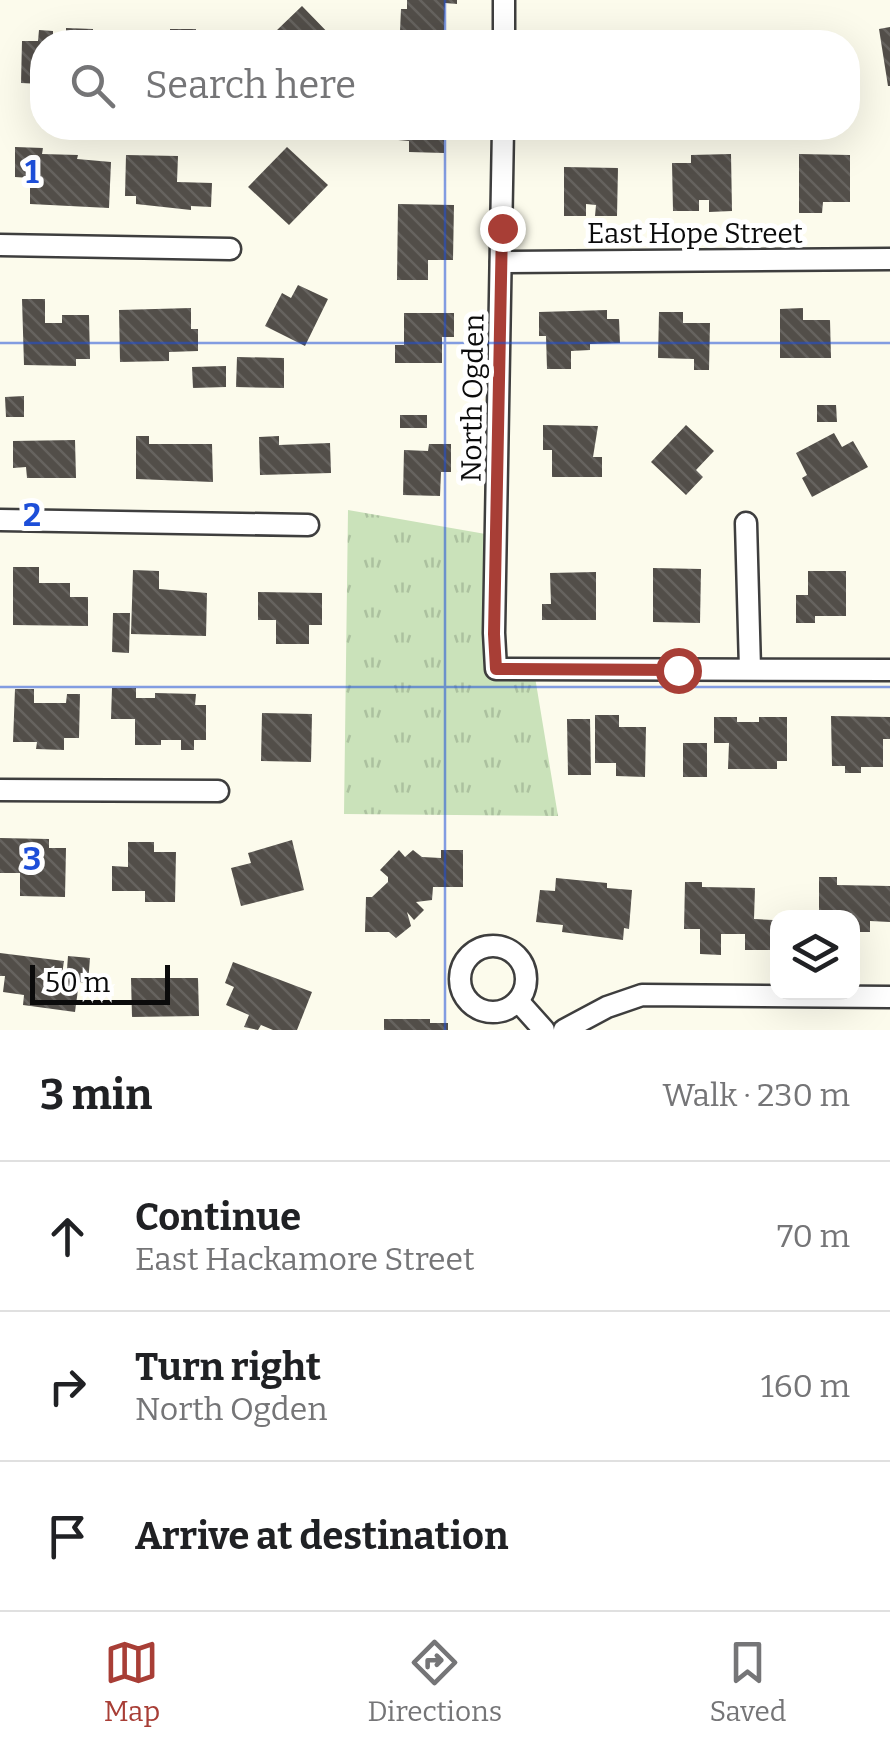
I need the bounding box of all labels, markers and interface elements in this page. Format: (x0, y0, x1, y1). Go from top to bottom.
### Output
search box (30, 30, 860, 140)
icon: search (65, 58, 120, 113)
text: Search here (145, 62, 356, 108)
text: 1 (25, 153, 39, 191)
route end (480, 206, 526, 252)
street label: East Hope Street (587, 217, 803, 250)
street label: North Ogden (455, 313, 490, 482)
text: 2 (23, 496, 41, 534)
route start (656, 648, 702, 694)
text: 3 (23, 840, 41, 878)
map controls (770, 910, 860, 1000)
button: layers (770, 910, 860, 1000)
scale bar (30, 960, 170, 1004)
text: 50 m (45, 966, 110, 999)
text: 3 min (40, 1070, 152, 1120)
text: Walk · 230 m (662, 1076, 850, 1114)
text: Continue (135, 1194, 301, 1240)
icon: ahead (40, 1209, 95, 1264)
text: 70 m (777, 1217, 850, 1255)
text: East Hackamore Street (135, 1240, 475, 1278)
text: Turn right (135, 1344, 321, 1390)
icon: right (40, 1359, 95, 1414)
text: 160 m (761, 1367, 850, 1405)
text: North Ogden (135, 1390, 327, 1428)
icon: arrive (40, 1509, 95, 1564)
text: Arrive at destination (135, 1513, 508, 1559)
tab: Map (104, 1635, 160, 1728)
tab: Directions (367, 1635, 502, 1728)
tab: Saved (709, 1635, 786, 1728)

